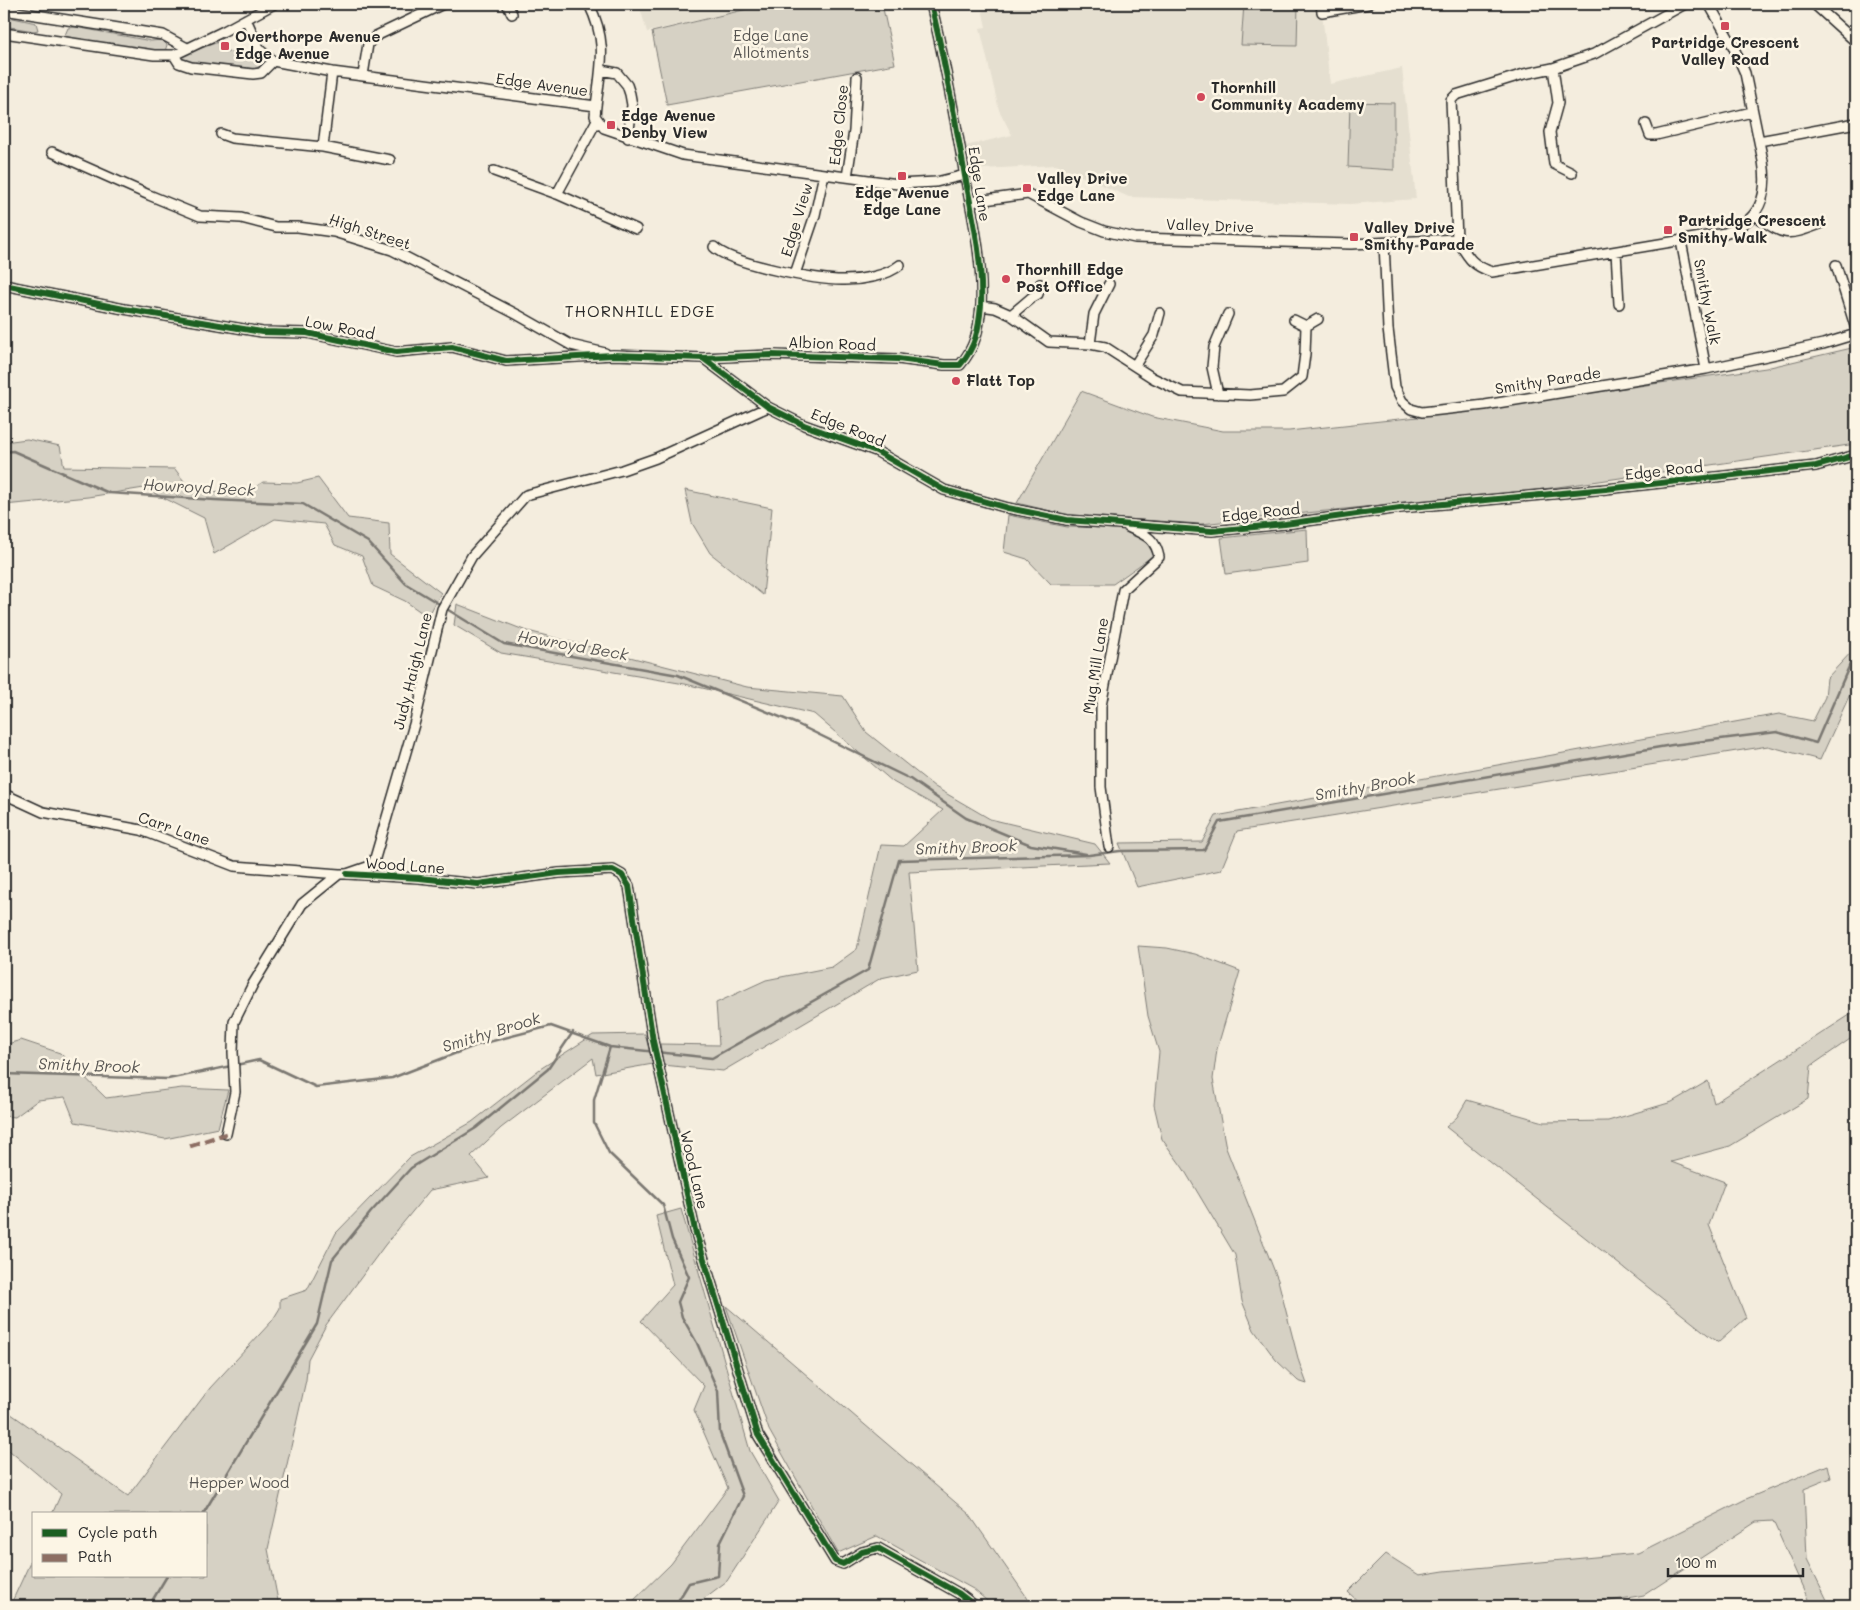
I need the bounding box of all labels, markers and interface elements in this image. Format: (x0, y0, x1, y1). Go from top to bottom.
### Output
marker: Partridge Crescent Valley Road (1719, 20, 1731, 32)
park label: Edge Lane Allotments (733, 25, 809, 62)
place label: Overthorpe Avenue Edge Avenue (235, 26, 380, 63)
place label: Partridge Crescent Valley Road (1651, 32, 1799, 69)
marker: Overthorpe Avenue Edge Avenue (219, 40, 231, 52)
street label: Edge Avenue (495, 68, 589, 100)
place label: Thornhill Community Academy (1211, 77, 1365, 114)
street label: Edge Close (824, 84, 852, 166)
marker: Thornhill Community Academy (1195, 91, 1207, 103)
place label: Edge Avenue Denby View (621, 105, 716, 142)
marker: Edge Avenue Denby View (605, 119, 617, 131)
street label: Edge Lane (964, 145, 996, 223)
place label: Valley Drive Edge Lane (1037, 168, 1127, 205)
marker: Edge Avenue Edge Lane (896, 170, 908, 182)
street label: Edge View (775, 180, 817, 259)
place label: Edge Avenue Edge Lane (855, 182, 949, 219)
marker: Valley Drive Edge Lane (1021, 182, 1033, 194)
street label: High Street (327, 208, 414, 254)
place label: Partridge Crescent Smithy Walk (1678, 210, 1827, 247)
street label: Valley Drive (1166, 213, 1254, 237)
place label: Valley Drive Smithy Parade (1364, 217, 1474, 254)
marker: Partridge Crescent Smithy Walk (1662, 224, 1674, 236)
marker: Valley Drive Smithy Parade (1348, 231, 1360, 243)
street label: Smithy Walk (1690, 257, 1726, 346)
place label: Thornhill Edge Post Office (1016, 259, 1123, 296)
marker: Thornhill Edge Post Office (1000, 273, 1012, 285)
district label: THORNHILL EDGE (565, 300, 715, 321)
street label: Low Road (304, 310, 377, 344)
street label: Albion Road (788, 331, 876, 355)
street label: Smithy Parade (1493, 362, 1602, 398)
place label: Flatt Top (966, 370, 1035, 390)
marker: Flatt Top (950, 375, 962, 387)
street label: Edge Road (808, 403, 888, 451)
street label: Edge Road (1624, 456, 1704, 484)
water label: Howroyd Beck (142, 473, 256, 500)
street label: Edge Road (1221, 498, 1301, 526)
street label: Judy Haigh Lane (388, 610, 436, 731)
street label: Mug Mill Lane (1078, 616, 1113, 715)
water label: Howroyd Beck (516, 624, 631, 665)
water label: Smithy Brook (1313, 766, 1417, 805)
street label: Carr Lane (136, 806, 213, 850)
water label: Smithy Brook (915, 834, 1018, 859)
street label: Wood Lane (364, 852, 446, 878)
water label: Smithy Brook (439, 1006, 543, 1056)
water label: Smithy Brook (38, 1052, 141, 1077)
street label: Wood Lane (676, 1128, 714, 1211)
park label: Hepper Wood (189, 1472, 289, 1492)
legend (32, 1512, 208, 1578)
text: Cycle path (78, 1522, 157, 1542)
scale bar (1668, 1545, 1802, 1577)
text: Path (78, 1546, 112, 1566)
text: 100 m (1675, 1552, 1717, 1572)

